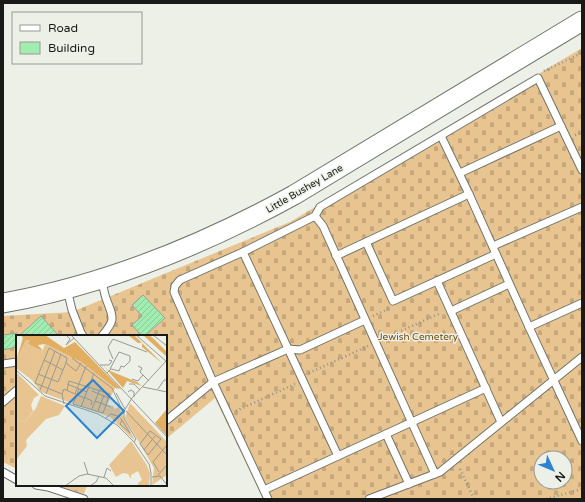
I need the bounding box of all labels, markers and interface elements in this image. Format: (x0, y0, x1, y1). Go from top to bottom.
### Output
legend (12, 12, 142, 64)
text: Road (48, 21, 78, 35)
text: Building (48, 41, 95, 55)
street label: Little Bushey Lane (264, 162, 346, 216)
park label: Jewish Cemetery (378, 331, 459, 343)
inset map (16, 335, 167, 486)
north arrow (533, 450, 573, 490)
text: N (552, 469, 568, 484)

